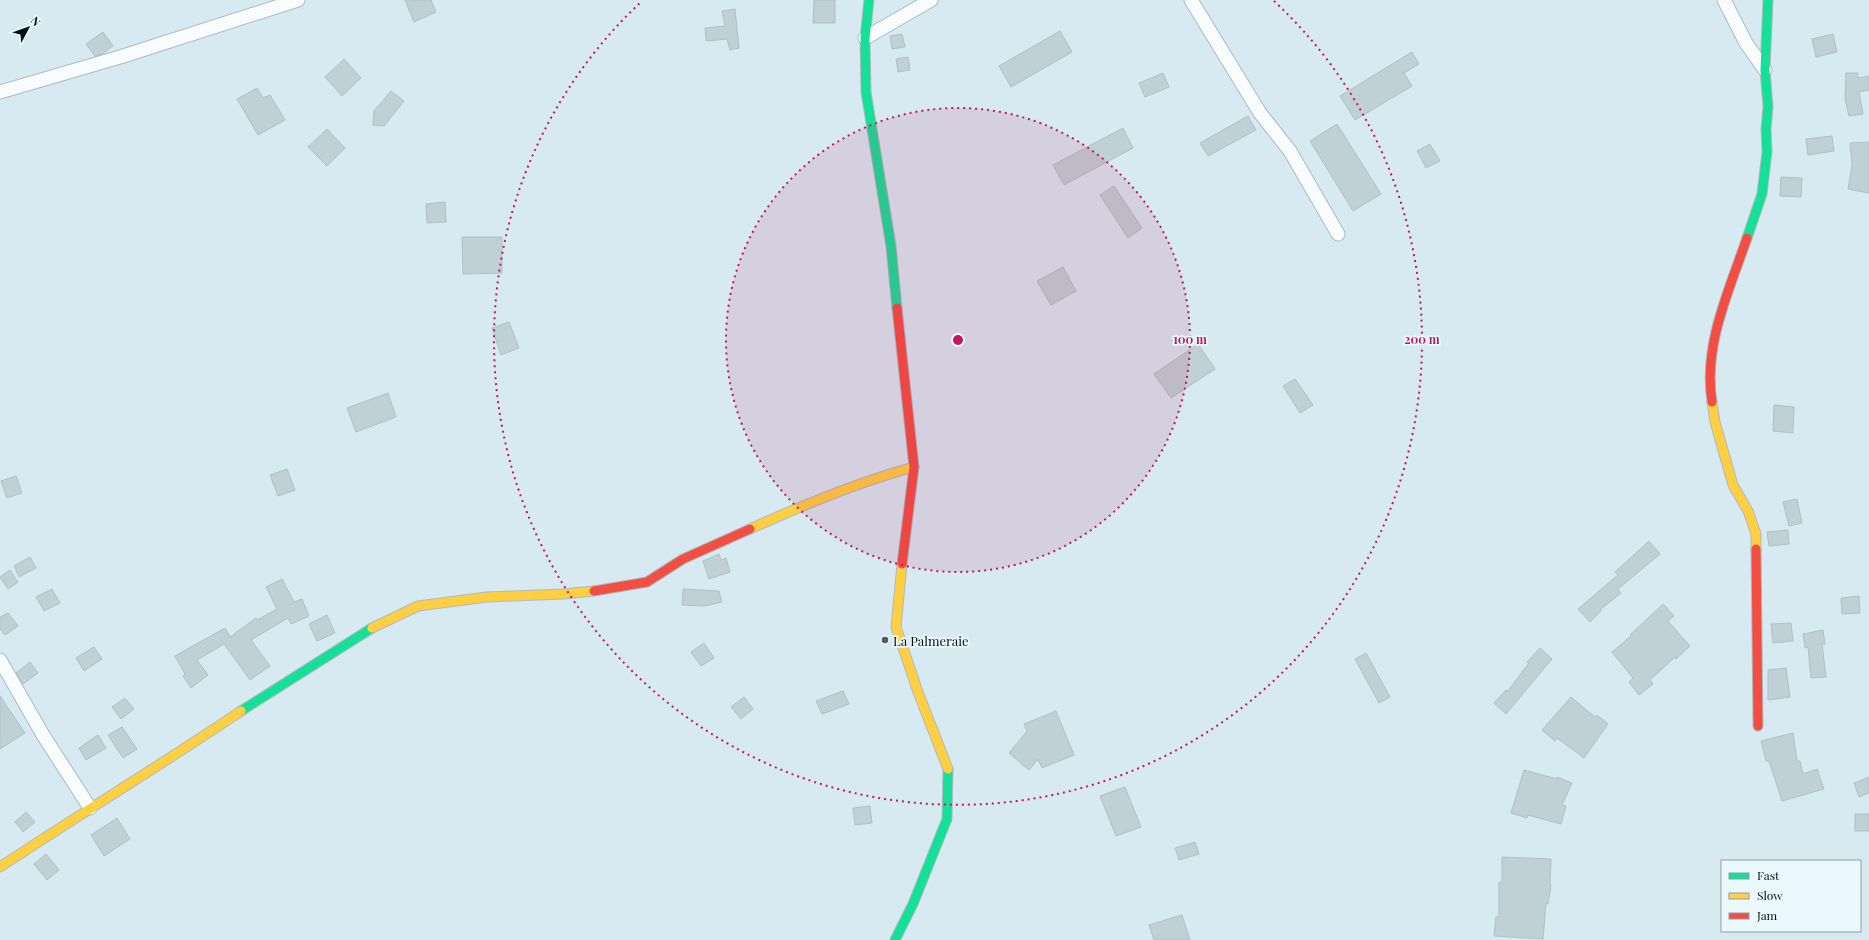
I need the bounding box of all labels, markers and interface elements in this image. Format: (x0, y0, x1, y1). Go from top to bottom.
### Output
north arrow (8, 8, 48, 48)
text: N (28, 13, 44, 29)
text: 100 m (1173, 331, 1207, 347)
text: 200 m (1404, 331, 1440, 347)
centre of rings (951, 333, 965, 347)
place label: La Palmeraie (893, 632, 969, 649)
marker: La Palmeraie (880, 635, 890, 645)
legend (1721, 860, 1861, 932)
text: Fast (1757, 867, 1780, 883)
text: Slow (1757, 887, 1783, 903)
text: Jam (1756, 907, 1778, 923)

